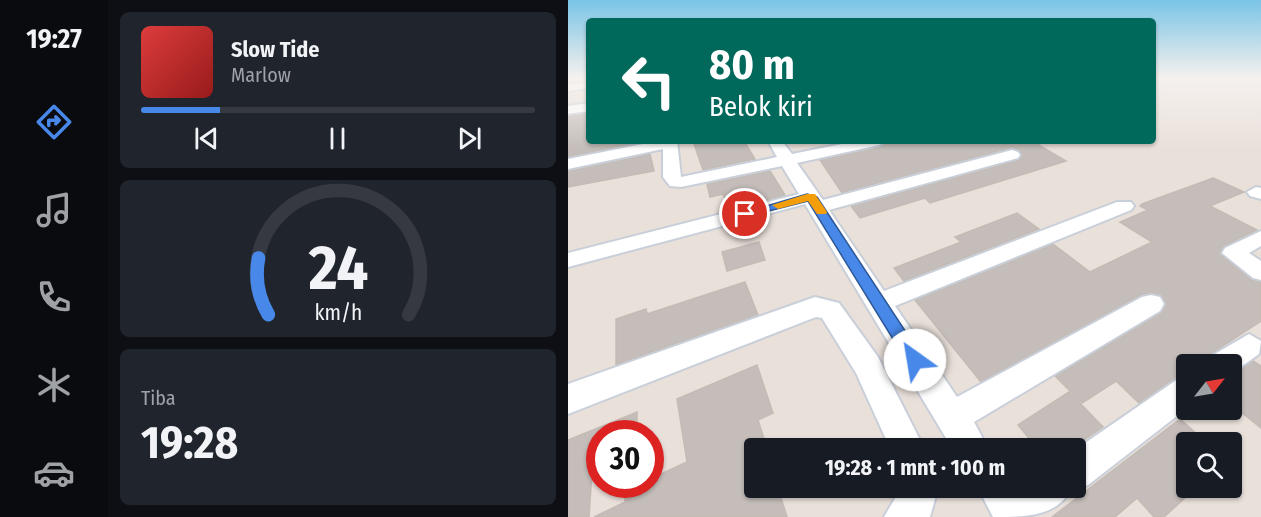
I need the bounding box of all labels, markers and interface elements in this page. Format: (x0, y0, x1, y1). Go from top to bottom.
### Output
text: 19:27 (26, 23, 82, 55)
text: Slow Tide (231, 36, 319, 63)
text: 80 m (709, 40, 795, 90)
icon: left (610, 42, 688, 120)
text: Marlow (231, 63, 291, 87)
text: Belok kiri (709, 91, 813, 123)
icon: directions (33, 101, 75, 143)
icon: previous (190, 122, 223, 155)
icon: pause (321, 122, 354, 155)
icon: next (453, 122, 486, 155)
pin (719, 188, 770, 239)
icon: music (33, 189, 75, 231)
icon: arrive (728, 197, 761, 230)
text: 24 (307, 232, 368, 307)
icon: phone (33, 276, 75, 318)
text: km/h (314, 301, 362, 327)
position arrow (883, 328, 947, 392)
north arrow (1176, 354, 1242, 420)
map controls (1176, 354, 1242, 498)
icon: climate (33, 364, 75, 406)
text: Tiba (141, 386, 176, 410)
text: 19:28 (141, 416, 238, 470)
speed limit sign: 30 (586, 420, 664, 498)
button: search (1176, 432, 1242, 498)
icon: car (33, 452, 75, 494)
text: 19:28 · 1 mnt · 100 m (825, 454, 1005, 481)

